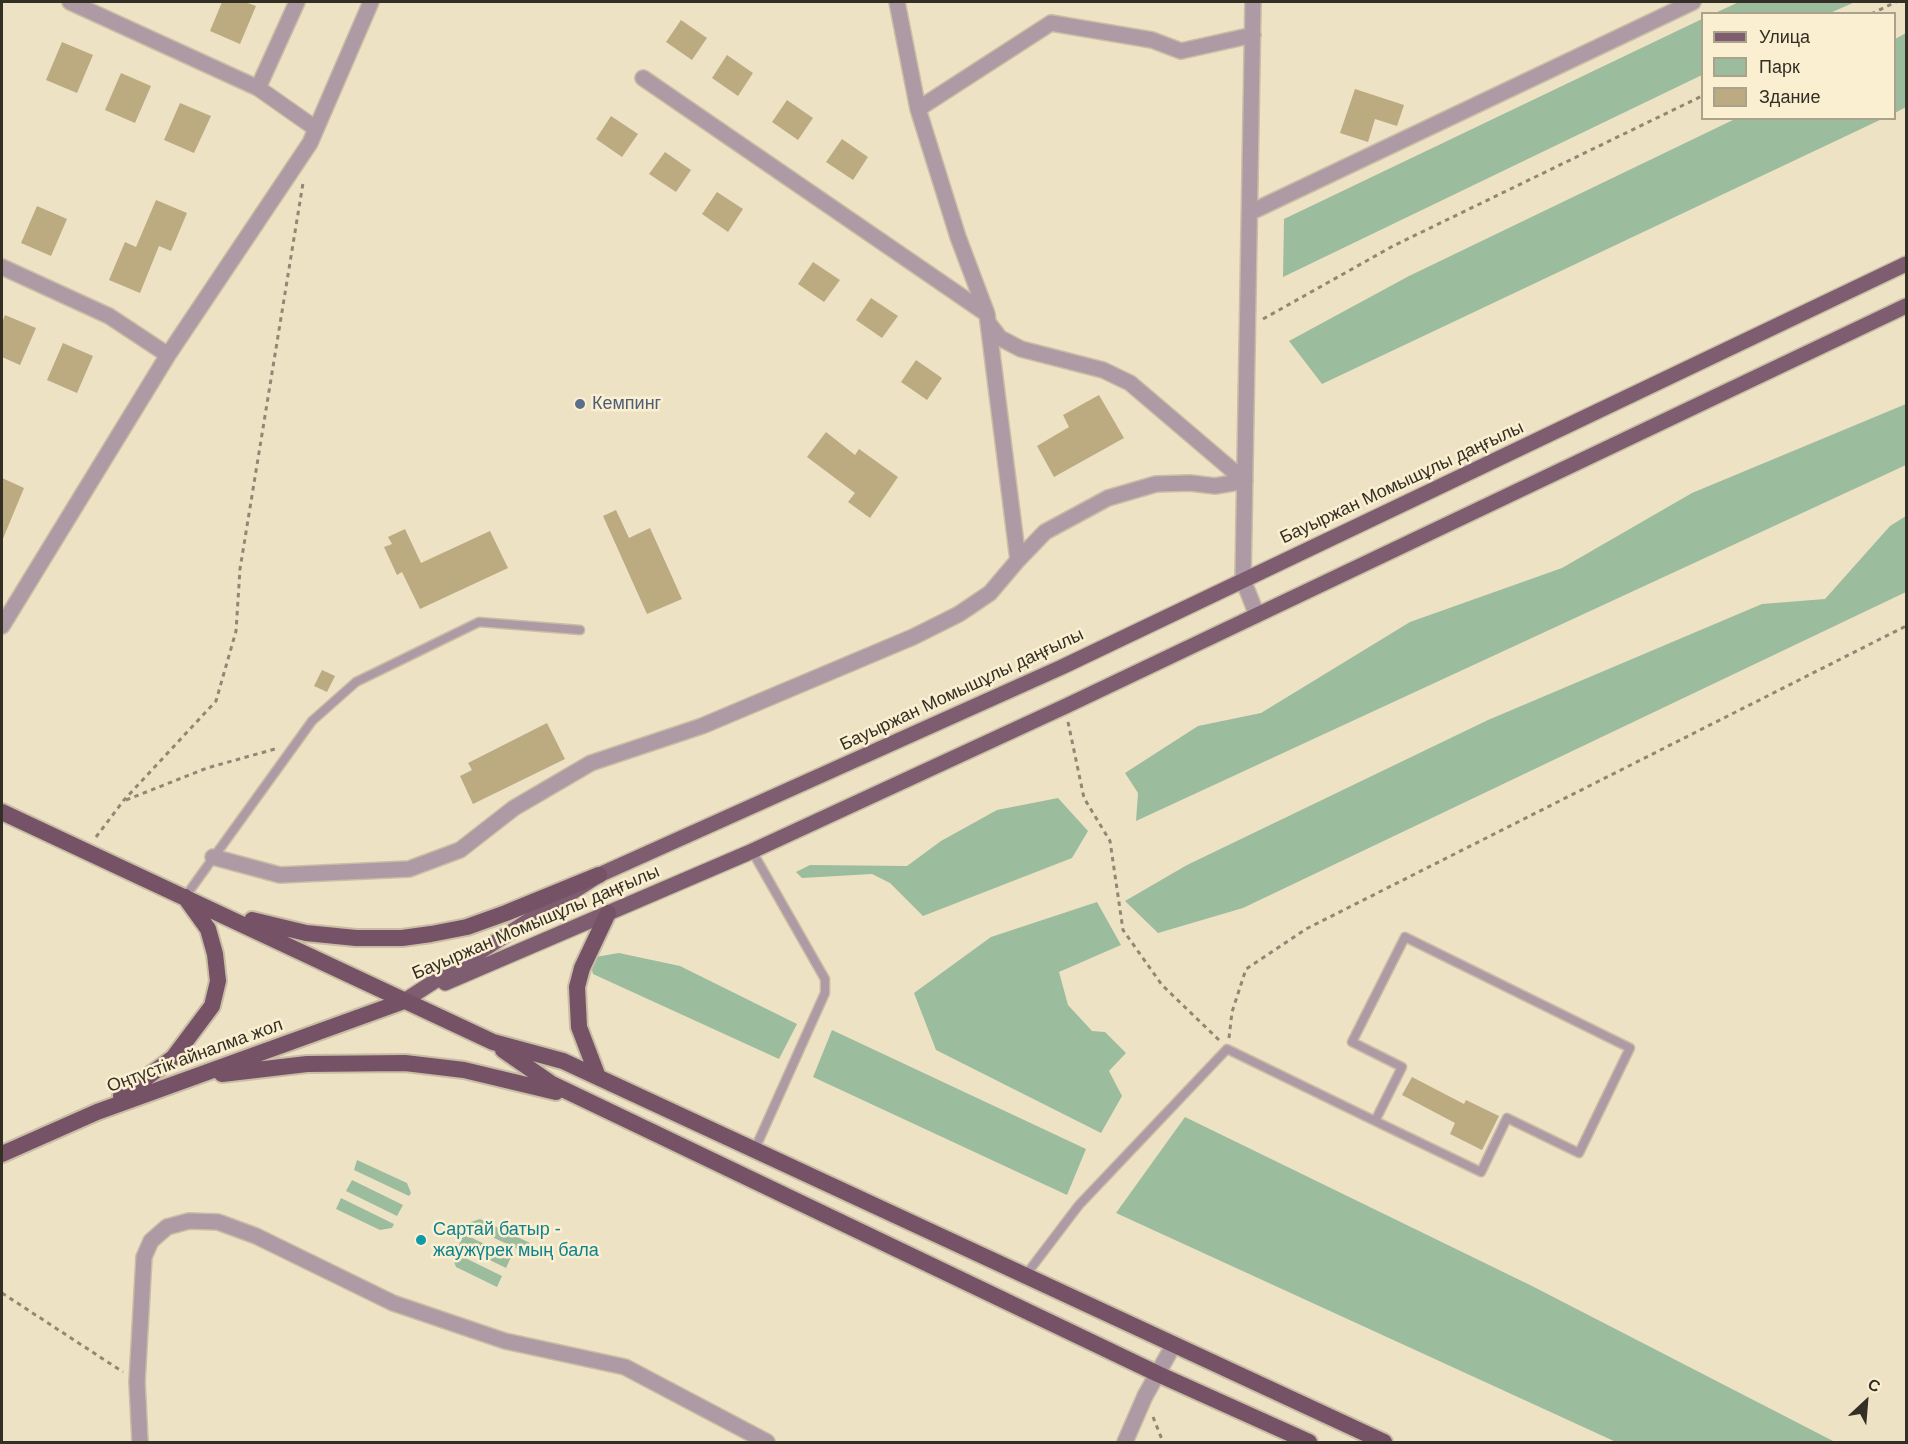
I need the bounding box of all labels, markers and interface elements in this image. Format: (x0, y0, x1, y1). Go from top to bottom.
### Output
legend (1701, 12, 1896, 120)
text: Улица (1759, 27, 1810, 47)
text: Парк (1759, 57, 1800, 77)
text: Здание (1759, 87, 1820, 107)
place label: Кемпинг (592, 393, 661, 415)
marker: Кемпинг (573, 397, 587, 411)
street label: Бауыржан Момышұлы даңғылы (1277, 417, 1527, 549)
street label: Бауыржан Момышұлы даңғылы (837, 624, 1087, 756)
street label: Бауыржан Момышұлы даңғылы (409, 861, 663, 985)
street label: Оңтүстік айналма жол (104, 1014, 286, 1098)
place label: Сартай батыр - жаужүрек мың бала (433, 1219, 599, 1262)
marker: Сартай батыр - жаужүрек мың бала (414, 1233, 428, 1247)
north arrow (1836, 1372, 1896, 1432)
text: С (1865, 1375, 1883, 1396)

